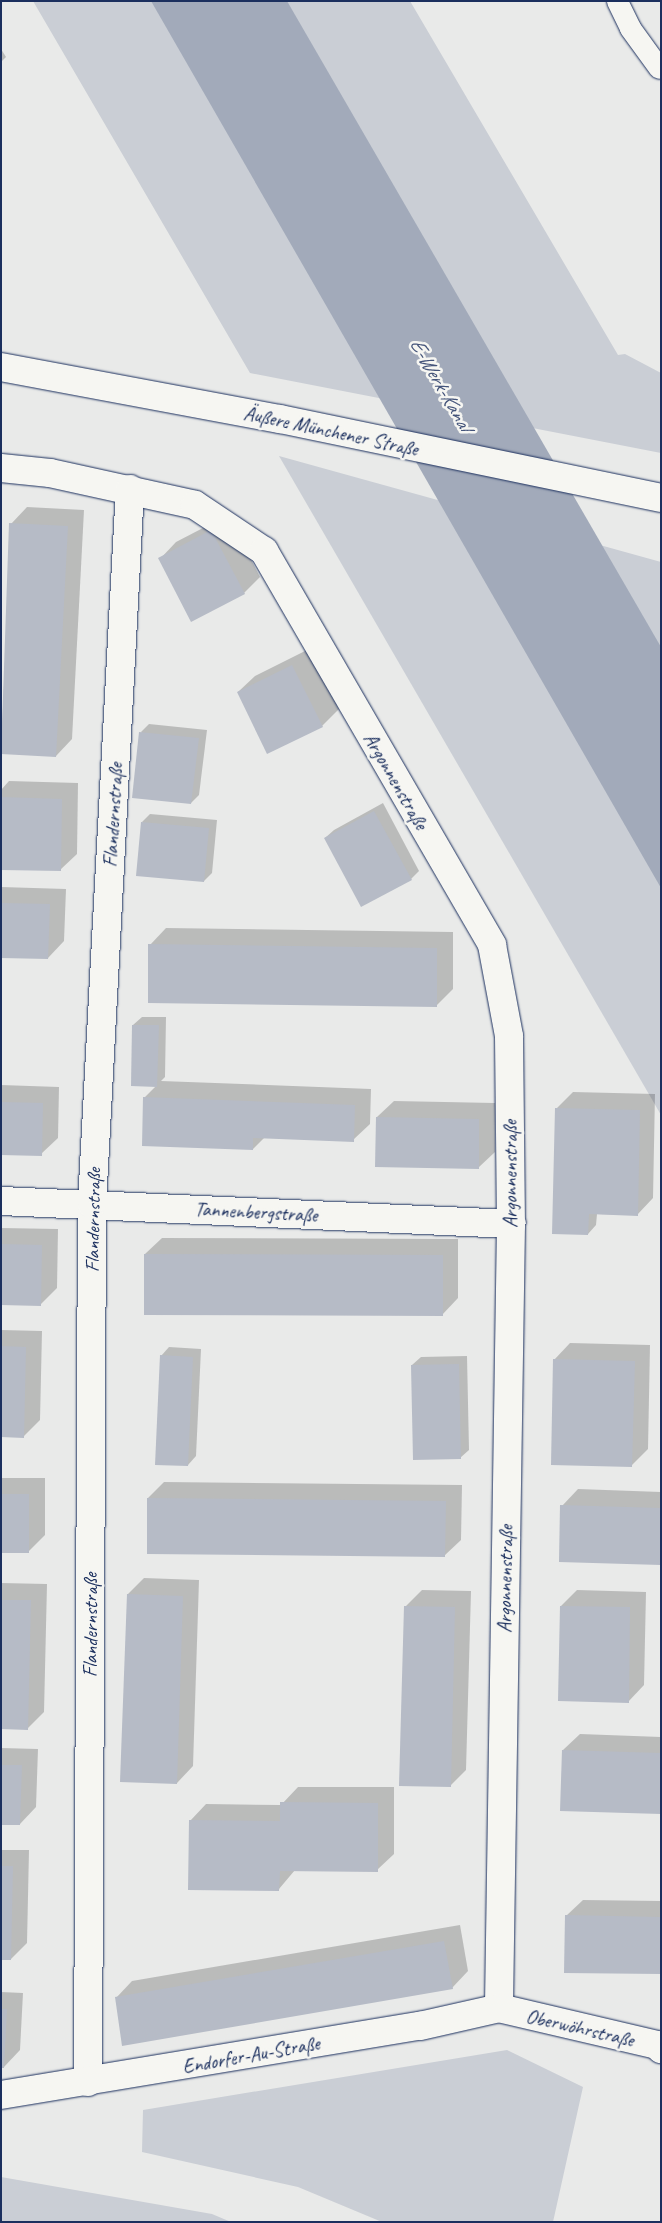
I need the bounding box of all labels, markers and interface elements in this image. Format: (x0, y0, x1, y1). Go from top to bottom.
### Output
water label: E-Werk-Kanal (404, 333, 478, 435)
street label: Äußere Münchener Straße (241, 401, 421, 461)
street label: Argonnenstraße (359, 728, 433, 834)
street label: Flandernstraße (98, 762, 128, 868)
street label: Argonnenstraße (498, 1120, 522, 1228)
street label: Flandernstraße (80, 1168, 106, 1272)
street label: Tannenbergstraße (194, 1197, 318, 1227)
street label: Argonnenstraße (492, 1525, 518, 1633)
street label: Flandernstraße (78, 1573, 102, 1677)
street label: Oberwöhrstraße (524, 2004, 636, 2052)
street label: Endorfer-Au-Straße (181, 2031, 321, 2079)

